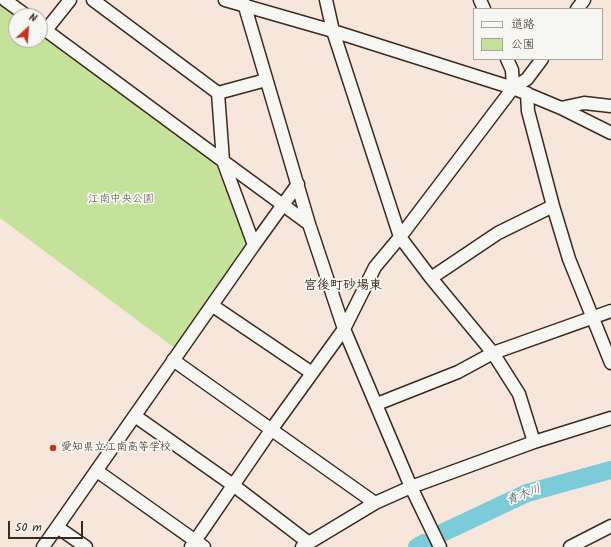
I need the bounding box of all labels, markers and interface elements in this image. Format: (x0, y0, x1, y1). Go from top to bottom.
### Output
north arrow (8, 8, 48, 48)
text: N (26, 8, 40, 28)
legend (473, 8, 603, 60)
text: 道路 (511, 15, 535, 34)
text: 公園 (511, 35, 535, 54)
park label: 江南中央公園 (88, 193, 154, 207)
district label: 宮後町砂場東 (304, 279, 382, 295)
place label: 愛知県立江南高等学校 (61, 441, 171, 455)
marker: 愛知県立江南高等学校 (48, 443, 58, 453)
water label: 青木川 (505, 483, 543, 509)
scale bar (10, 513, 85, 539)
text: 50 m (15, 518, 42, 537)

